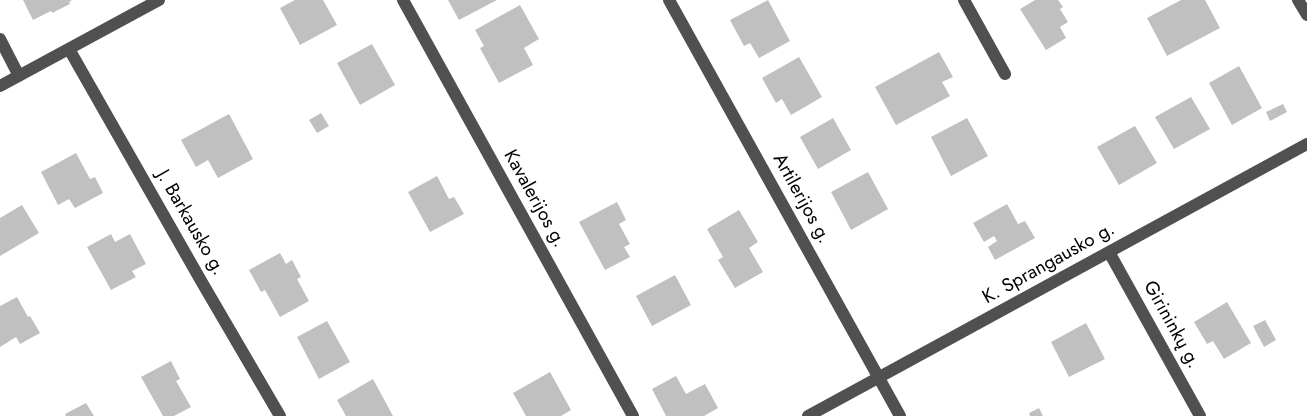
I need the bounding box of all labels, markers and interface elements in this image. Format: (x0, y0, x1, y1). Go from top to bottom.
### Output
street label: Kavalerijos g. (498, 146, 570, 252)
street label: Artilerijos g. (767, 150, 835, 248)
street label: J. Barkausko g. (151, 166, 229, 280)
street label: K. Sprangausko g. (979, 218, 1119, 310)
street label: Girininkų g. (1138, 277, 1204, 373)

